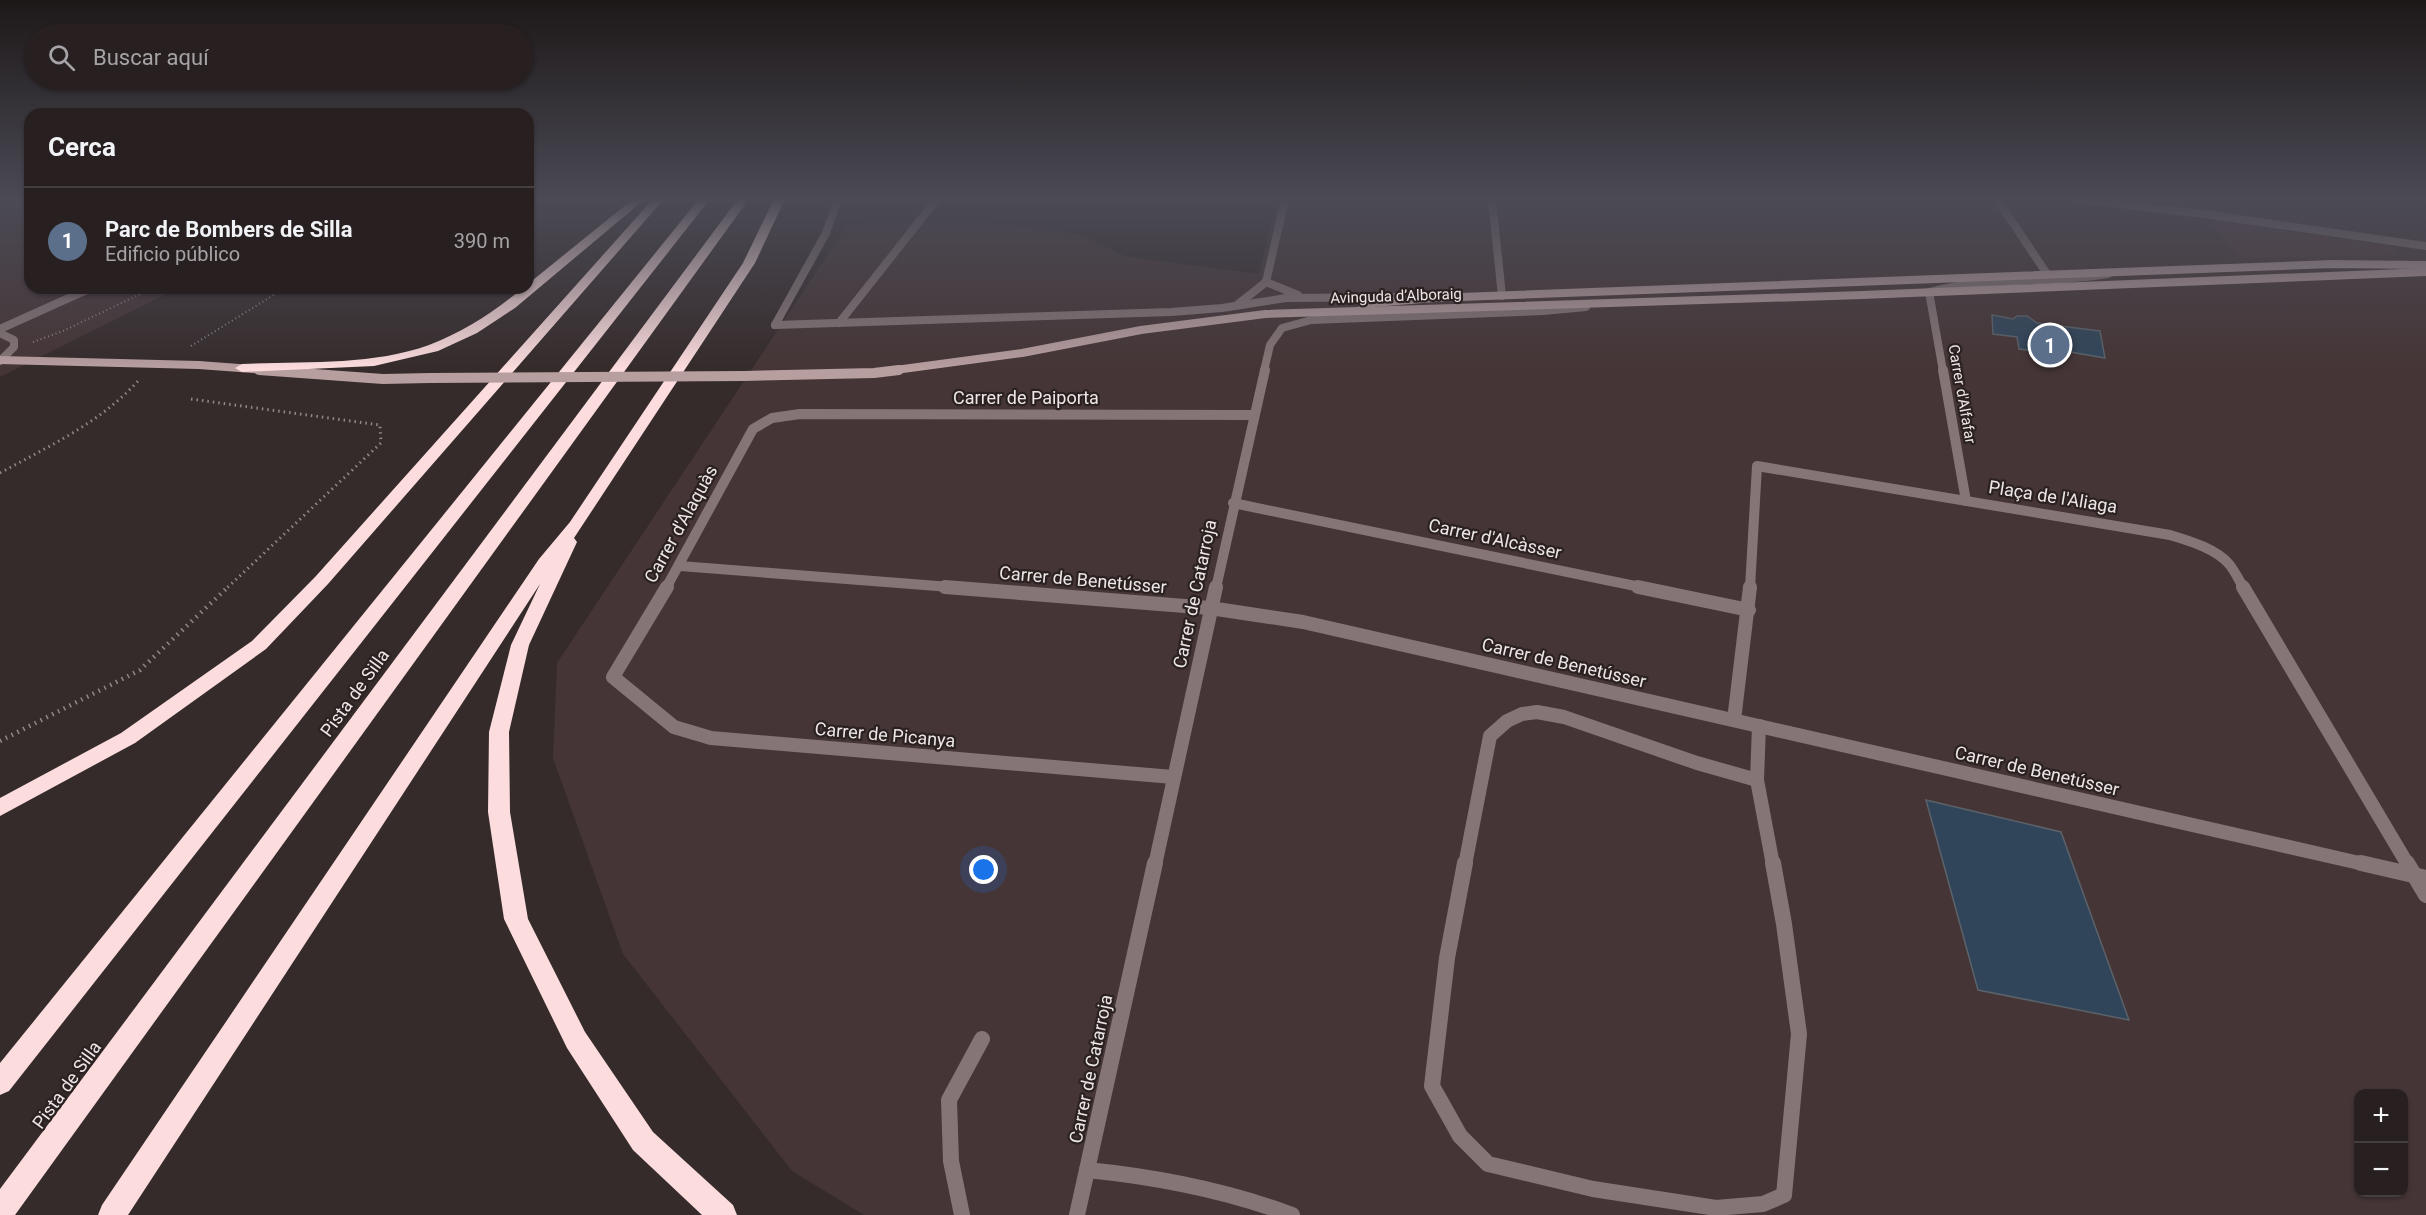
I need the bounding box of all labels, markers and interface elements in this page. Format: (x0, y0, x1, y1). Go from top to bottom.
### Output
search box (24, 24, 534, 90)
icon: search (45, 41, 78, 74)
text: Buscar aquí (93, 45, 209, 70)
text: Cerca (48, 132, 116, 162)
text: Parc de Bombers de Silla (105, 217, 352, 242)
text: 1 (62, 229, 73, 253)
text: 390 m (454, 229, 510, 253)
text: Edificio público (105, 242, 240, 266)
street label: Avinguda d’Alboraig (1330, 285, 1462, 307)
pin: 1 (2030, 322, 2070, 368)
street label: Carrer d'Alfafar (1944, 343, 1980, 445)
street label: Carrer de Paiporta (953, 387, 1099, 408)
street label: Carrer d'Alaquàs (640, 461, 722, 586)
street label: Plaça de l'Aliaga (1987, 476, 2119, 517)
street label: Carrer d'Alcàsser (1427, 514, 1564, 563)
street label: Carrer de Catarroja (1169, 518, 1221, 670)
street label: Carrer de Benetússer (998, 562, 1168, 597)
street label: Carrer de Benetússer (1480, 633, 1648, 692)
street label: Pista de Silla (316, 645, 393, 741)
street label: Carrer de Picanya (814, 718, 956, 751)
street label: Carrer de Benetússer (1953, 741, 2121, 800)
your location (969, 855, 998, 884)
street label: Carrer de Catarroja (1065, 993, 1117, 1145)
street label: Pista de Silla (28, 1037, 105, 1133)
map controls (2354, 1089, 2408, 1197)
button: + (2354, 1089, 2408, 1143)
button: − (2354, 1143, 2408, 1197)

